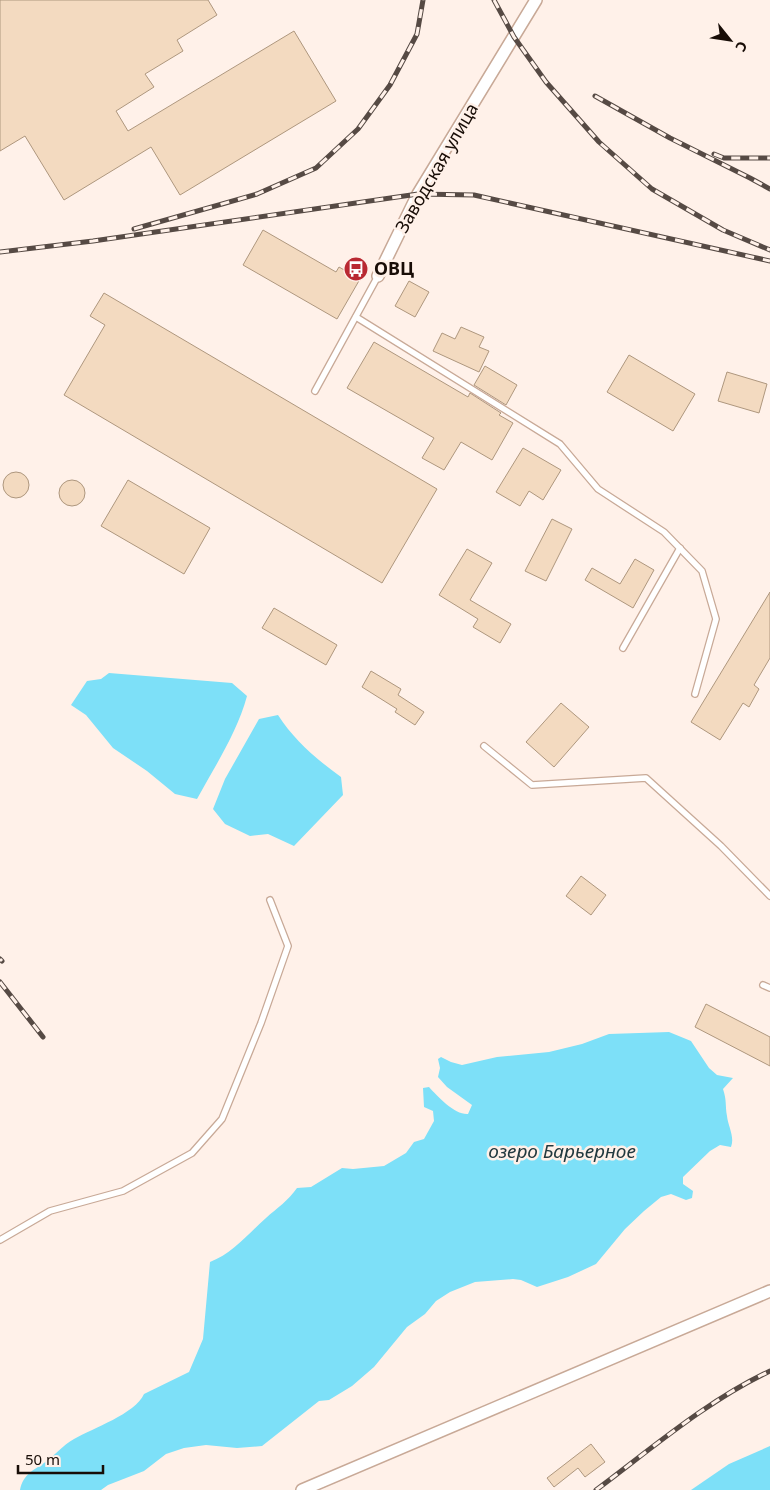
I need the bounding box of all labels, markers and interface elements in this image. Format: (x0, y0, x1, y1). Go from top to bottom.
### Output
north arrow (705, 15, 755, 65)
text: С (731, 38, 752, 55)
street label: Заводская улица (389, 98, 483, 237)
bus stop icon: ОВЦ (343, 256, 369, 282)
place label: ОВЦ (374, 256, 414, 280)
water label: озеро Барьерное (488, 1138, 636, 1164)
scale bar (18, 1442, 102, 1474)
text: 50 m (25, 1449, 60, 1469)

